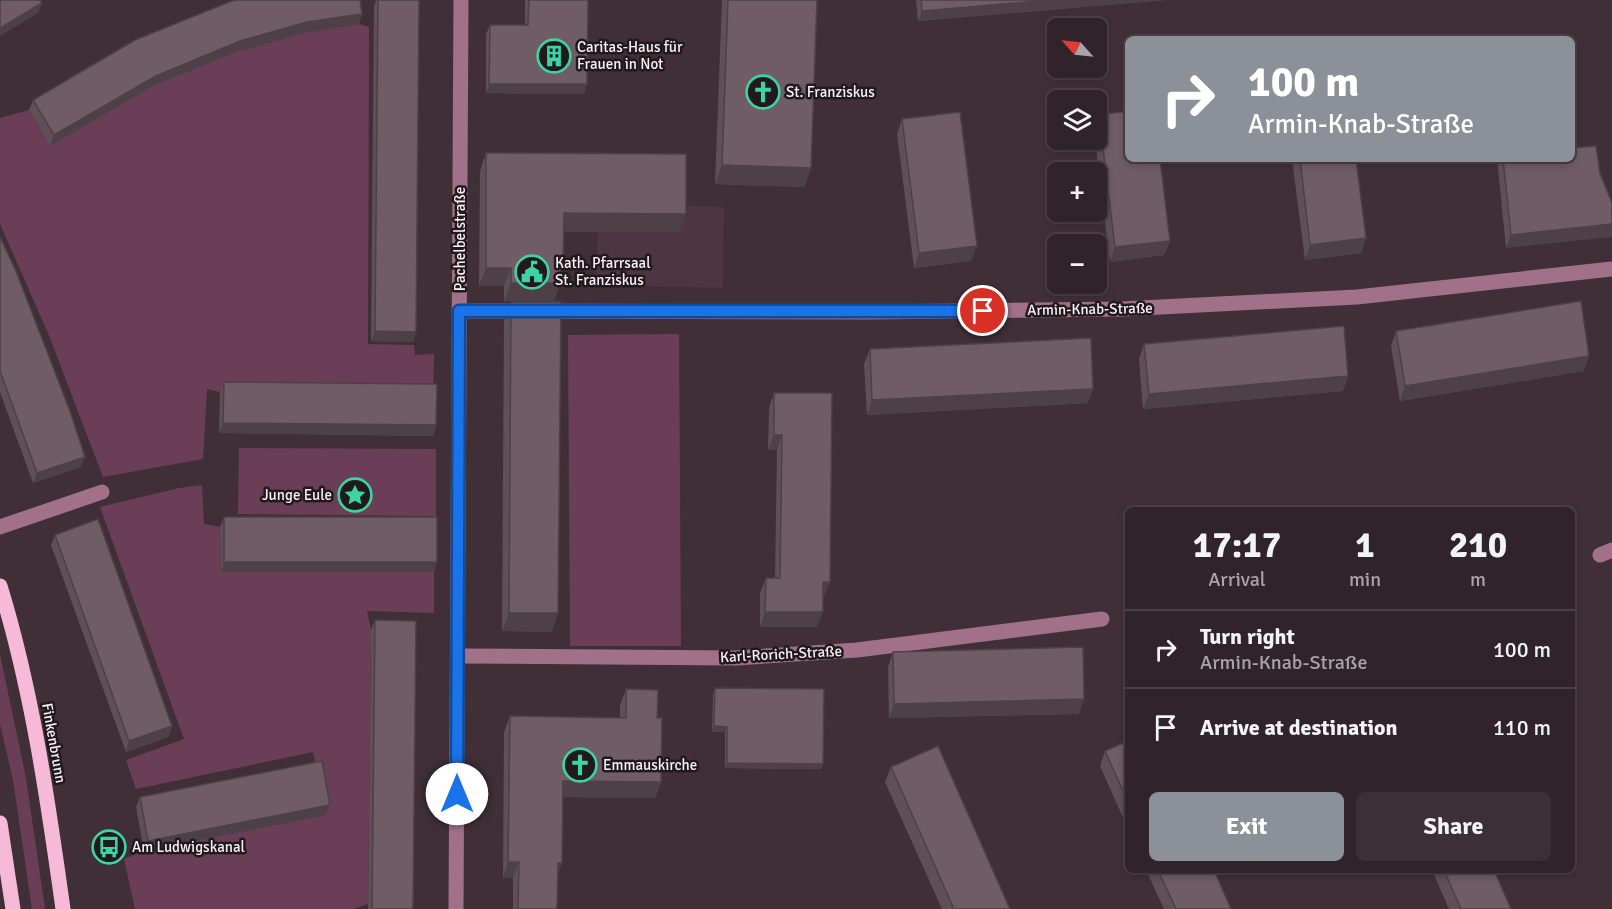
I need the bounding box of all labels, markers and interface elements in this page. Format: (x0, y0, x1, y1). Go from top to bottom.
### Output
north arrow (1047, 18, 1107, 78)
map controls (1047, 18, 1107, 294)
building icon: Caritas-Haus für Frauen in Not (536, 38, 572, 74)
place label: Caritas-Haus für Frauen in Not (577, 38, 683, 73)
text: 100 m (1248, 57, 1359, 108)
icon: right (1149, 60, 1227, 138)
church icon: St. Franziskus (745, 74, 781, 110)
place label: St. Franziskus (786, 83, 875, 101)
button: layers (1047, 90, 1107, 150)
text: Armin-Knab-Straße (1248, 108, 1474, 141)
button: + (1047, 162, 1107, 222)
street label: Pachelbelstraße (451, 187, 469, 291)
button: − (1047, 234, 1107, 294)
public building icon: Kath. Pfarrsaal St. Franziskus (514, 254, 550, 290)
place label: Kath. Pfarrsaal St. Franziskus (555, 254, 651, 289)
pin (957, 285, 1008, 336)
icon: arrive (966, 294, 999, 327)
street label: Armin-Knab-Straße (1027, 299, 1153, 319)
place icon: Junge Eule (337, 477, 373, 513)
place label: Junge Eule (262, 486, 332, 504)
text: 17:17 (1193, 523, 1281, 568)
text: 1 (1355, 523, 1375, 568)
text: 210 (1449, 523, 1507, 568)
text: Arrival (1208, 567, 1266, 592)
text: min (1349, 567, 1381, 592)
text: m (1470, 567, 1486, 592)
text: Turn right (1200, 623, 1295, 650)
icon: right (1149, 633, 1182, 666)
text: 100 m (1493, 636, 1551, 663)
street label: Karl-Rorich-Straße (720, 642, 842, 666)
text: Armin-Knab-Straße (1200, 650, 1367, 675)
street label: Finkenbrunn (38, 702, 70, 784)
icon: arrive (1149, 711, 1182, 744)
text: Arrive at destination (1200, 714, 1397, 741)
text: 110 m (1493, 714, 1551, 741)
church icon: Emmauskirche (562, 747, 598, 783)
place label: Emmauskirche (603, 756, 697, 774)
position arrow (425, 762, 489, 826)
button: Exit (1149, 792, 1344, 861)
button: Share (1356, 792, 1551, 861)
bus stop icon: Am Ludwigskanal (91, 829, 127, 865)
place label: Am Ludwigskanal (132, 838, 245, 856)

